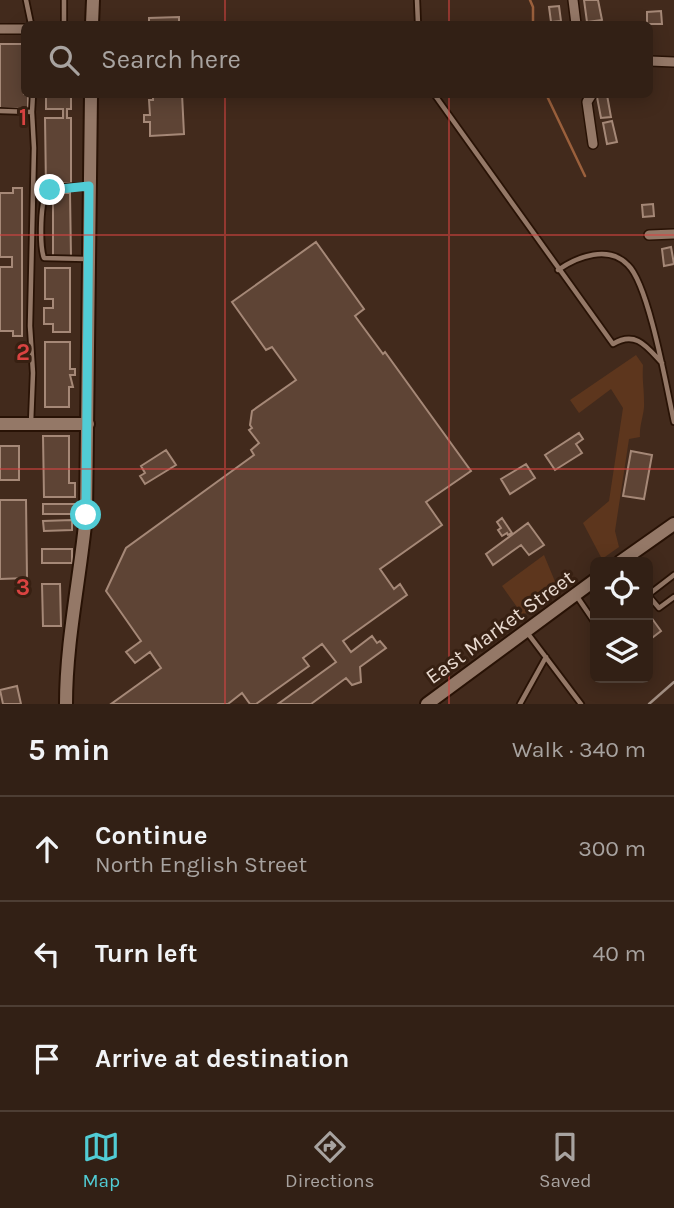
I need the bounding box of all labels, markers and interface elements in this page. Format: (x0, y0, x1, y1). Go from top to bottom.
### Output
search box (21, 21, 653, 98)
icon: search (45, 41, 83, 79)
text: Search here (101, 44, 241, 75)
text: 1 (19, 104, 27, 131)
route end (34, 174, 65, 205)
text: 2 (16, 339, 30, 366)
route start (70, 499, 101, 530)
map controls (590, 557, 653, 683)
button: locate (590, 557, 653, 620)
street label: East Market Street (421, 565, 579, 689)
text: 3 (16, 574, 30, 601)
button: layers (590, 620, 653, 683)
text: 5 min (28, 732, 110, 768)
text: Walk · 340 m (512, 736, 646, 763)
text: Continue (95, 820, 207, 851)
icon: ahead (28, 830, 66, 868)
text: 300 m (578, 835, 646, 862)
text: North English Street (95, 851, 307, 878)
icon: left (28, 935, 66, 973)
text: Turn left (95, 938, 197, 969)
text: 40 m (593, 940, 646, 967)
icon: arrive (28, 1040, 66, 1078)
text: Arrive at destination (95, 1043, 349, 1074)
tab: Map (82, 1128, 120, 1192)
tab: Directions (285, 1128, 374, 1192)
tab: Saved (539, 1128, 592, 1192)

